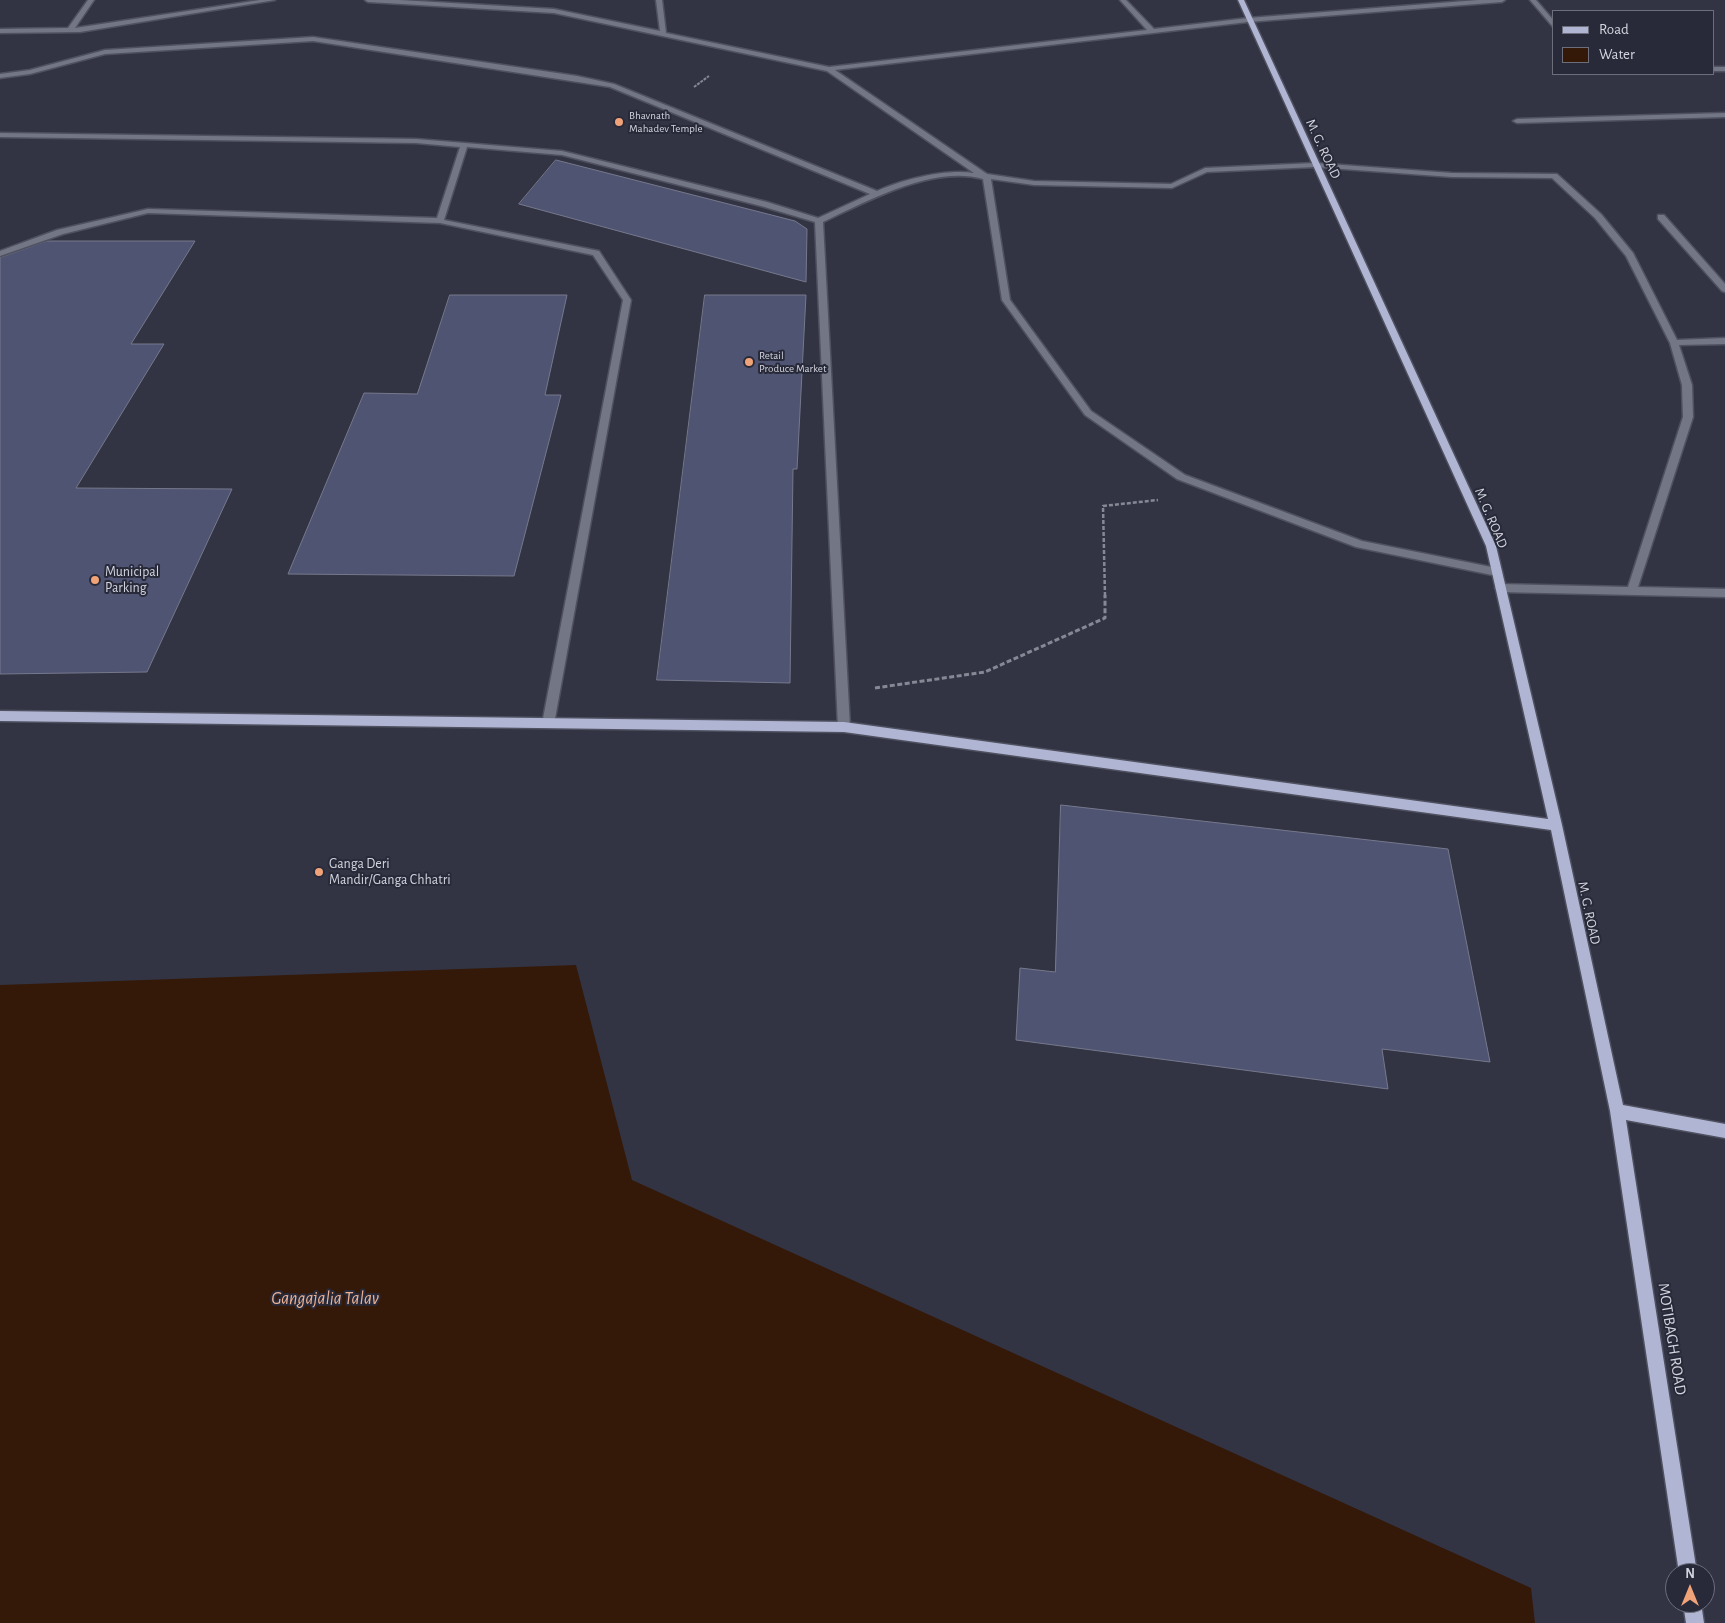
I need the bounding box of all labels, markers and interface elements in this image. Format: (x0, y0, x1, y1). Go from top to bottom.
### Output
legend (1552, 10, 1715, 75)
text: Road (1599, 22, 1629, 37)
text: Water (1599, 47, 1635, 62)
place label: Bhavnath Mahadev Temple (629, 109, 703, 135)
marker: Bhavnath Mahadev Temple (613, 116, 625, 128)
street label: M. G. ROAD (1302, 116, 1344, 182)
place label: Retail Produce Market (759, 349, 826, 375)
marker: Retail Produce Market (743, 356, 755, 368)
street label: M. G. ROAD (1471, 485, 1511, 551)
place label: Municipal Parking (105, 564, 159, 596)
marker: Municipal Parking (89, 574, 101, 586)
place label: Ganga Deri Mandir/Ganga Chhatri (329, 856, 451, 889)
marker: Ganga Deri Mandir/Ganga Chhatri (313, 866, 325, 878)
street label: M. G. ROAD (1574, 880, 1604, 946)
street label: MOTIBAGH ROAD (1654, 1282, 1690, 1396)
water label: Gangajalia Talav (271, 1288, 379, 1310)
north arrow (1665, 1563, 1715, 1613)
text: N (1685, 1567, 1695, 1581)

